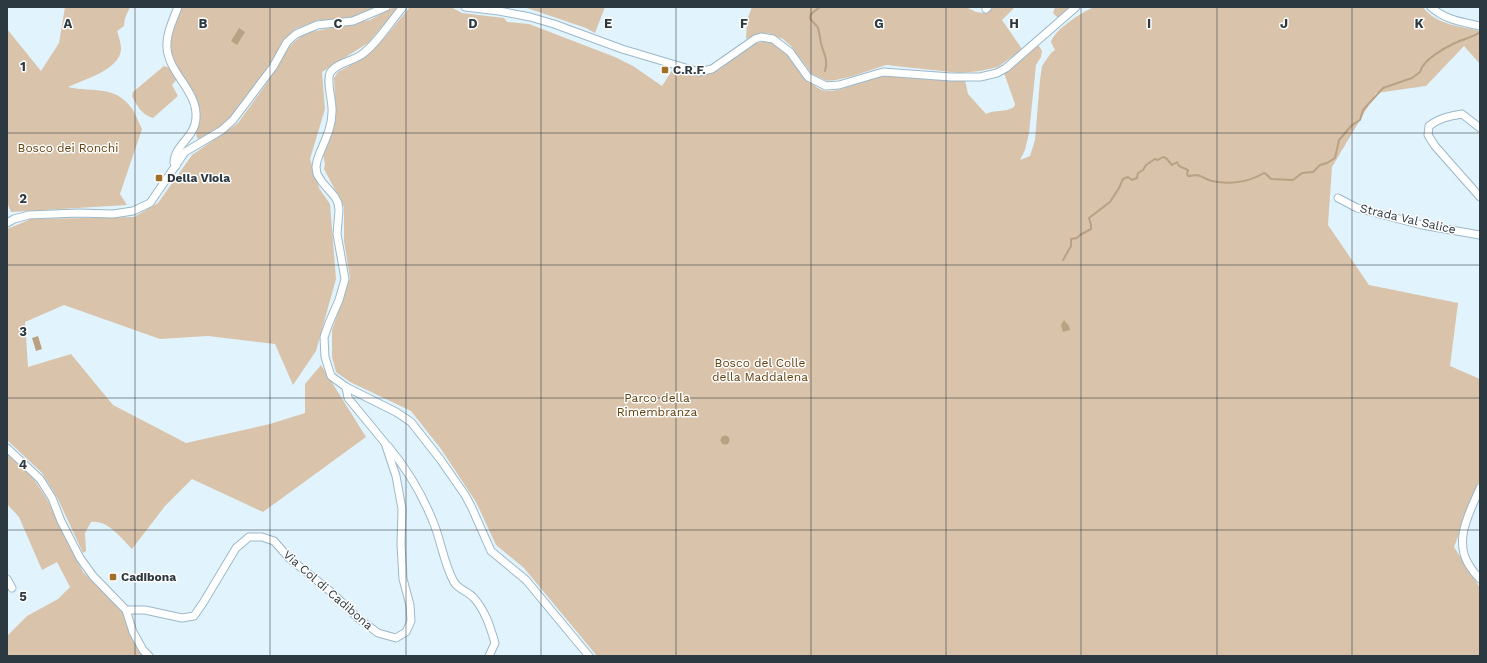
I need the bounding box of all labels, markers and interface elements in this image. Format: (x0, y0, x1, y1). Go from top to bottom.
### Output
text: A (64, 16, 73, 31)
text: B (199, 16, 208, 31)
text: C (334, 16, 343, 31)
text: D (468, 16, 478, 31)
text: E (604, 16, 612, 31)
text: F (740, 16, 748, 31)
text: G (874, 16, 884, 31)
text: H (1009, 16, 1019, 31)
text: I (1147, 16, 1151, 31)
text: J (1280, 16, 1288, 31)
text: K (1414, 16, 1424, 31)
text: 1 (20, 59, 26, 74)
place label: C.R.F. (673, 63, 706, 77)
marker: C.R.F. (660, 65, 670, 75)
park label: Bosco dei Ronchi (18, 141, 118, 155)
place label: Della Viola (167, 171, 230, 185)
marker: Della Viola (154, 173, 164, 183)
text: 2 (19, 191, 27, 206)
street label: Strada Val Salice (1359, 201, 1457, 237)
text: 3 (19, 324, 27, 339)
park label: Bosco del Colle della Maddalena (712, 356, 808, 384)
park label: Parco della Rimembranza (617, 391, 697, 419)
text: 4 (19, 457, 28, 472)
street label: Via Col di Cadibona (280, 547, 376, 633)
place label: Cadibona (121, 570, 176, 584)
marker: Cadibona (108, 572, 118, 582)
text: 5 (19, 589, 27, 604)

